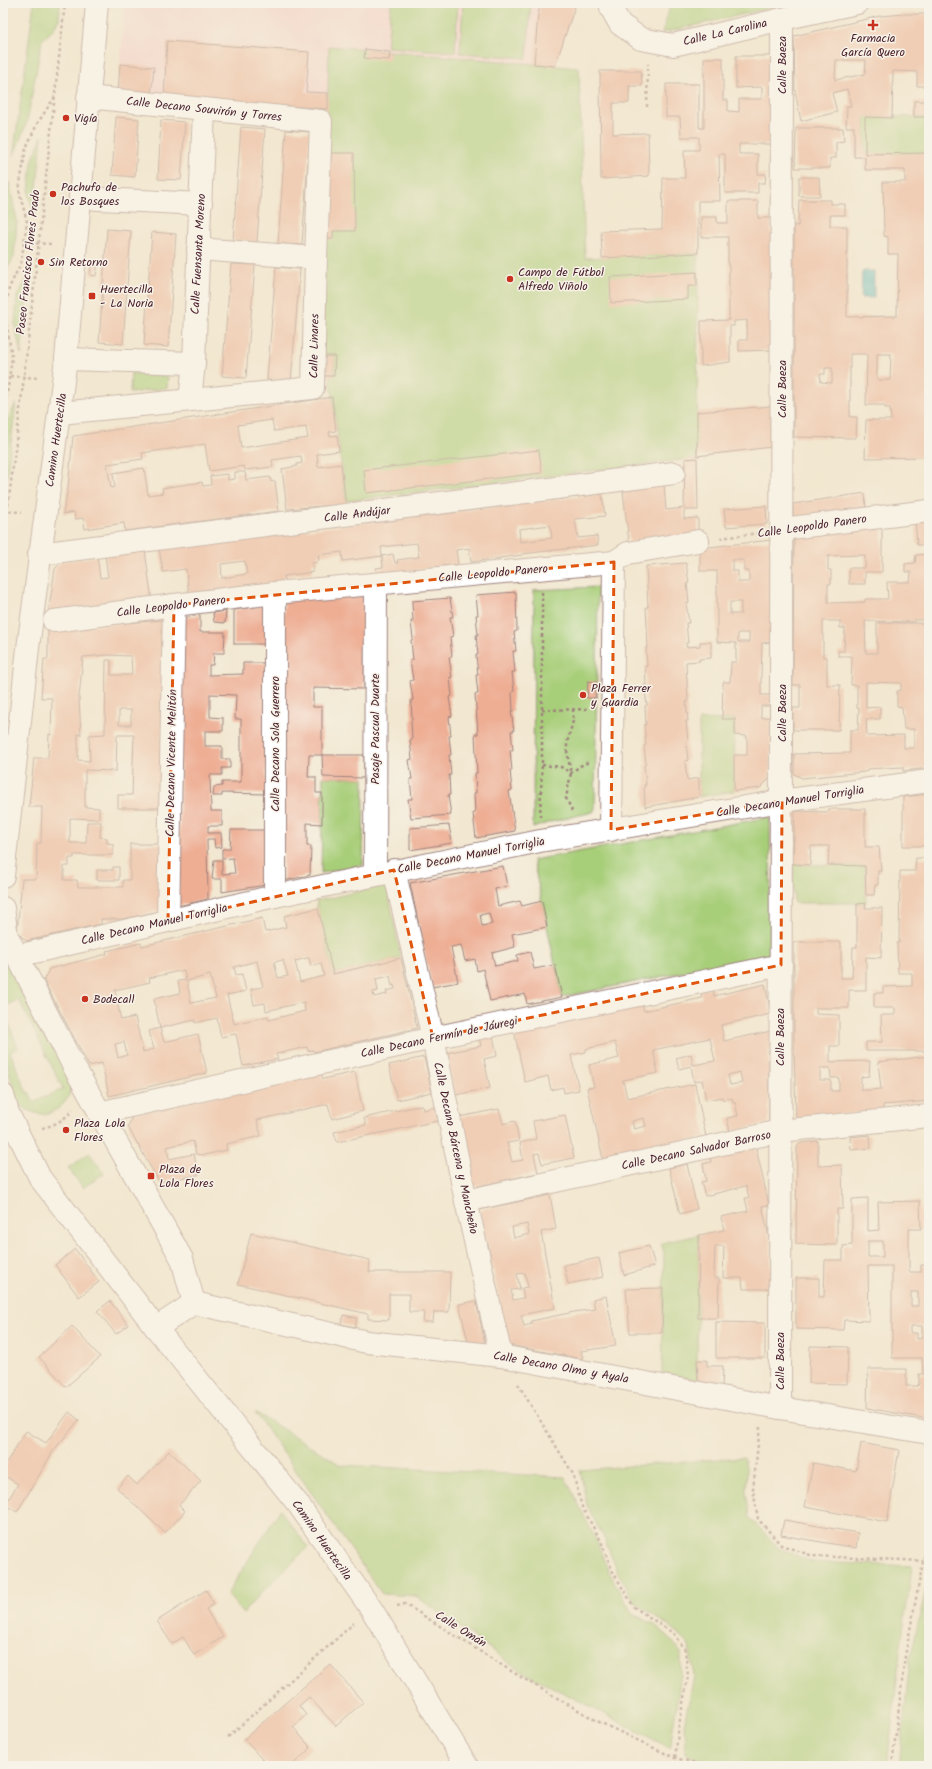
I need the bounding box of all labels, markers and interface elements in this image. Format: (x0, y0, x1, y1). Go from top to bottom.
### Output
street label: Calle La Carolina (681, 13, 769, 51)
marker: Farmacia García Quero (868, 20, 878, 30)
place label: Farmacia García Quero (841, 29, 905, 62)
street label: Calle Baeza (773, 35, 792, 94)
street label: Calle Decano Souvirón y Torres (125, 92, 283, 127)
place label: Vigía (74, 109, 98, 128)
marker: Vigía (61, 113, 71, 123)
place label: Pachufo de los Bosques (61, 178, 119, 211)
street label: Paseo Francisco Flores Prado (11, 189, 46, 335)
marker: Pachufo de los Bosques (48, 189, 58, 199)
street label: Calle Fuensanta Moreno (186, 193, 211, 315)
place label: Sin Retorno (49, 253, 108, 272)
marker: Sin Retorno (36, 257, 46, 267)
place label: Campo de Fútbol Alfredo Viñolo (518, 263, 604, 296)
marker: Campo de Fútbol Alfredo Viñolo (505, 274, 515, 284)
place label: Huertecilla - La Noria (100, 280, 154, 313)
marker: Huertecilla - La Noria (87, 291, 97, 301)
street label: Calle Linares (304, 313, 325, 379)
street label: Calle Baeza (773, 359, 792, 418)
street label: Camino Huertecilla (40, 391, 73, 488)
street label: Calle Andújar (323, 501, 392, 528)
street label: Calle Leopoldo Panero (756, 509, 868, 544)
street label: Calle Leopoldo Panero (437, 559, 549, 588)
street label: Calle Leopoldo Panero (115, 590, 227, 623)
street label: Pasaje Pascual Duarte (366, 673, 385, 785)
street label: Calle Decano Sola Guerrero (266, 676, 285, 812)
place label: Plaza Ferrer y Guardia (590, 679, 652, 712)
street label: Calle Baeza (773, 683, 792, 742)
street label: Calle Decano Vicente Melitón (161, 689, 182, 837)
marker: Plaza Ferrer y Guardia (578, 690, 588, 700)
street label: Calle Decano Manuel Torriglia (715, 780, 866, 823)
street label: Calle Decano Manuel Torriglia (396, 832, 547, 879)
street label: Calle Decano Manuel Torriglia (79, 898, 230, 951)
place label: Bodecall (93, 990, 134, 1009)
marker: Bodecall (80, 994, 90, 1004)
street label: Calle Baeza (771, 1007, 790, 1066)
street label: Calle Decano Fermín de Jáuregi (359, 1011, 520, 1063)
street label: Calle Decano Bárcena y Mancheño (428, 1060, 483, 1236)
place label: Plaza Lola Flores (74, 1114, 126, 1147)
marker: Plaza Lola Flores (61, 1125, 71, 1135)
street label: Calle Decano Salvador Barroso (619, 1125, 773, 1176)
place label: Plaza de Lola Flores (159, 1160, 214, 1193)
marker: Plaza de Lola Flores (146, 1171, 156, 1181)
street label: Calle Baeza (771, 1331, 790, 1390)
street label: Calle Decano Olmo y Ayala (492, 1346, 631, 1389)
street label: Camino Huertecilla (287, 1496, 357, 1585)
street label: Calle Omán (431, 1606, 490, 1653)

